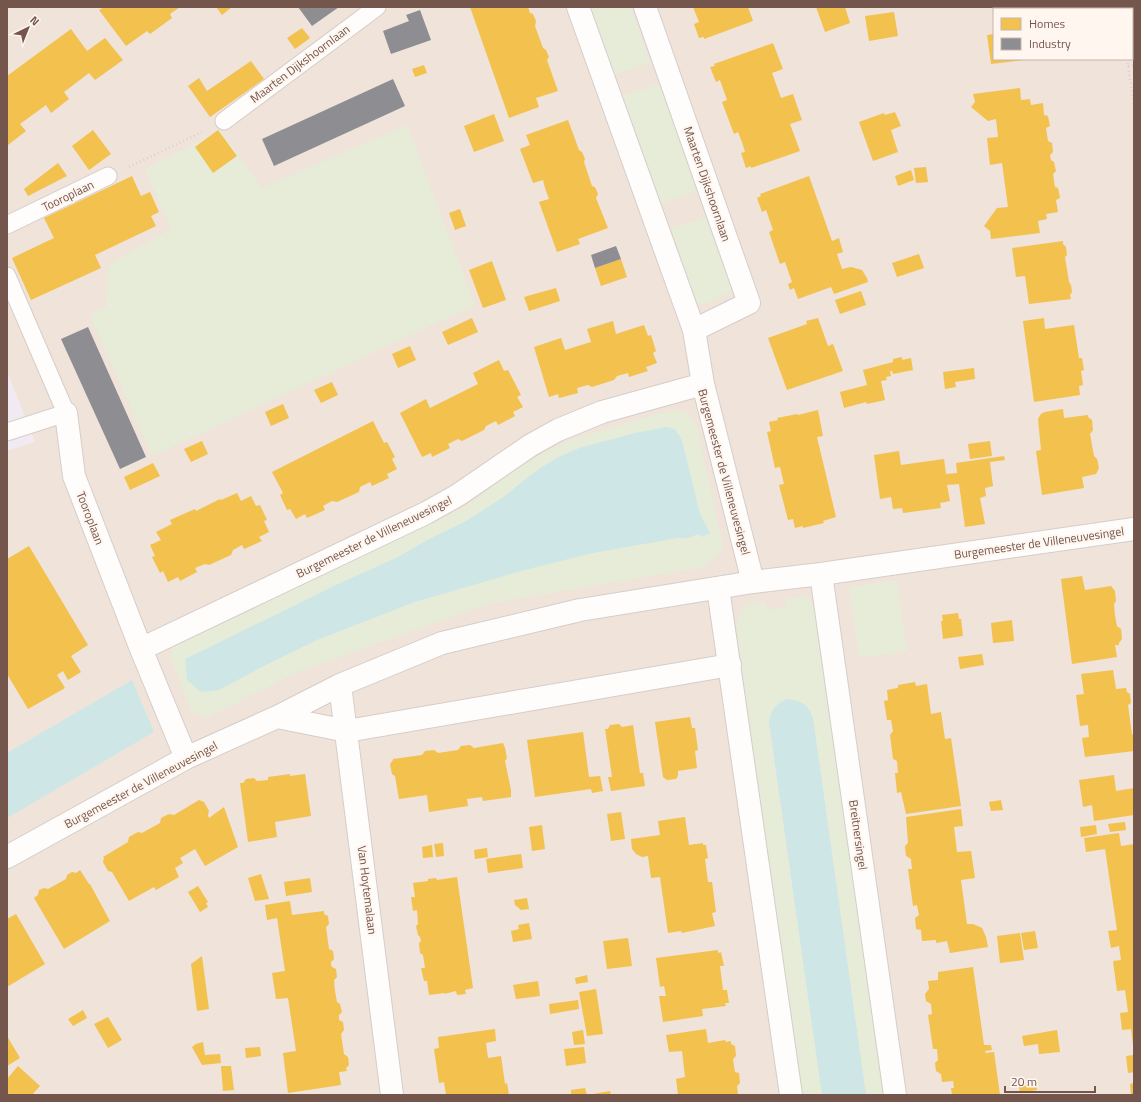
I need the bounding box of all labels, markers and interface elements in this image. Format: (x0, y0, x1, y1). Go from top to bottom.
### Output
north arrow (8, 8, 48, 48)
legend (993, 8, 1133, 60)
text: N (27, 12, 43, 29)
text: Homes (1029, 14, 1065, 33)
street label: Maarten Dijkshoornlaan (246, 20, 354, 108)
text: Industry (1029, 34, 1071, 53)
street label: Maarten Dijkshoornlaan (679, 124, 736, 244)
street label: Tooroplaan (39, 175, 97, 216)
street label: Burgemeester de Villeneuvesingel (693, 387, 756, 557)
street label: Tooroplaan (72, 488, 109, 547)
street label: Burgemeester de Villeneuvesingel (293, 490, 455, 583)
street label: Burgemeester de Villeneuvesingel (953, 521, 1125, 564)
street label: Burgemeester de Villeneuvesingel (61, 736, 221, 833)
street label: Breitnersingel (844, 799, 873, 871)
street label: Van Hoytemalaan (353, 844, 382, 935)
scale bar (1005, 1068, 1095, 1094)
text: 20 m (1011, 1072, 1037, 1091)

